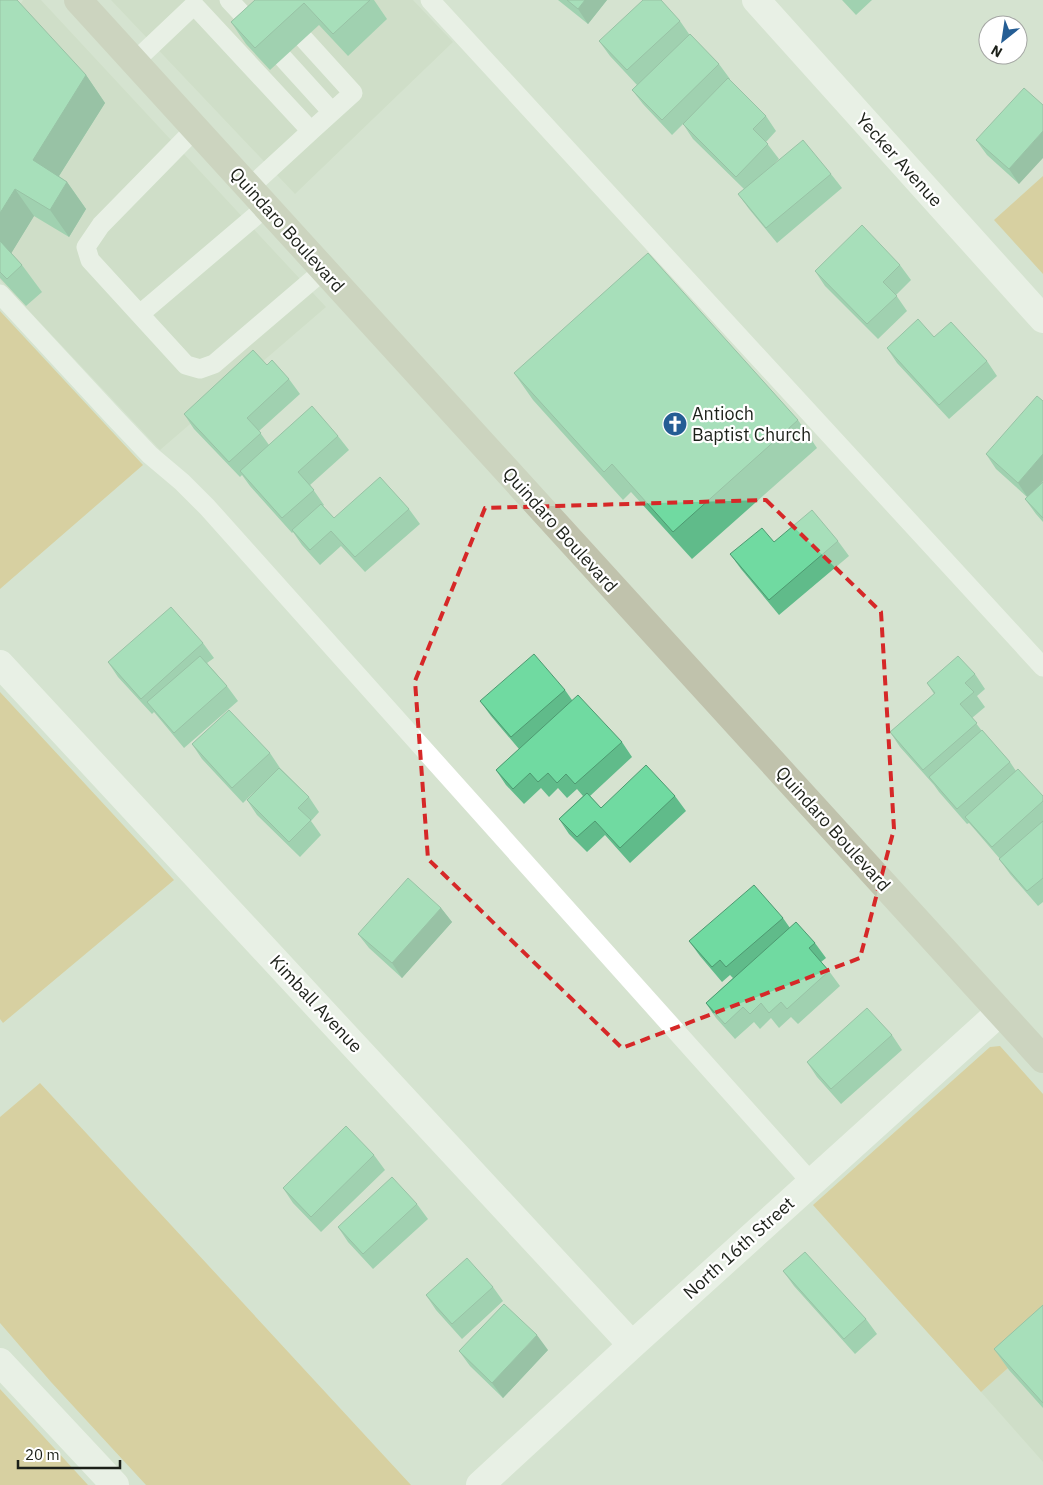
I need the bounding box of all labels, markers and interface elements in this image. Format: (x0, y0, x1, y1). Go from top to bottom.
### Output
north arrow (978, 15, 1028, 65)
text: N (988, 41, 1005, 62)
street label: Yecker Avenue (851, 108, 948, 212)
street label: Quindaro Boulevard (225, 162, 350, 297)
place label: Antioch Baptist Church (692, 402, 811, 446)
church icon: Antioch Baptist Church (662, 411, 688, 437)
street label: Quindaro Boulevard (498, 462, 623, 597)
street label: Quindaro Boulevard (771, 761, 896, 896)
street label: Kimball Avenue (265, 950, 368, 1058)
street label: North 16th Street (678, 1192, 799, 1304)
scale bar (18, 1438, 120, 1470)
text: 20 m (25, 1445, 60, 1464)

